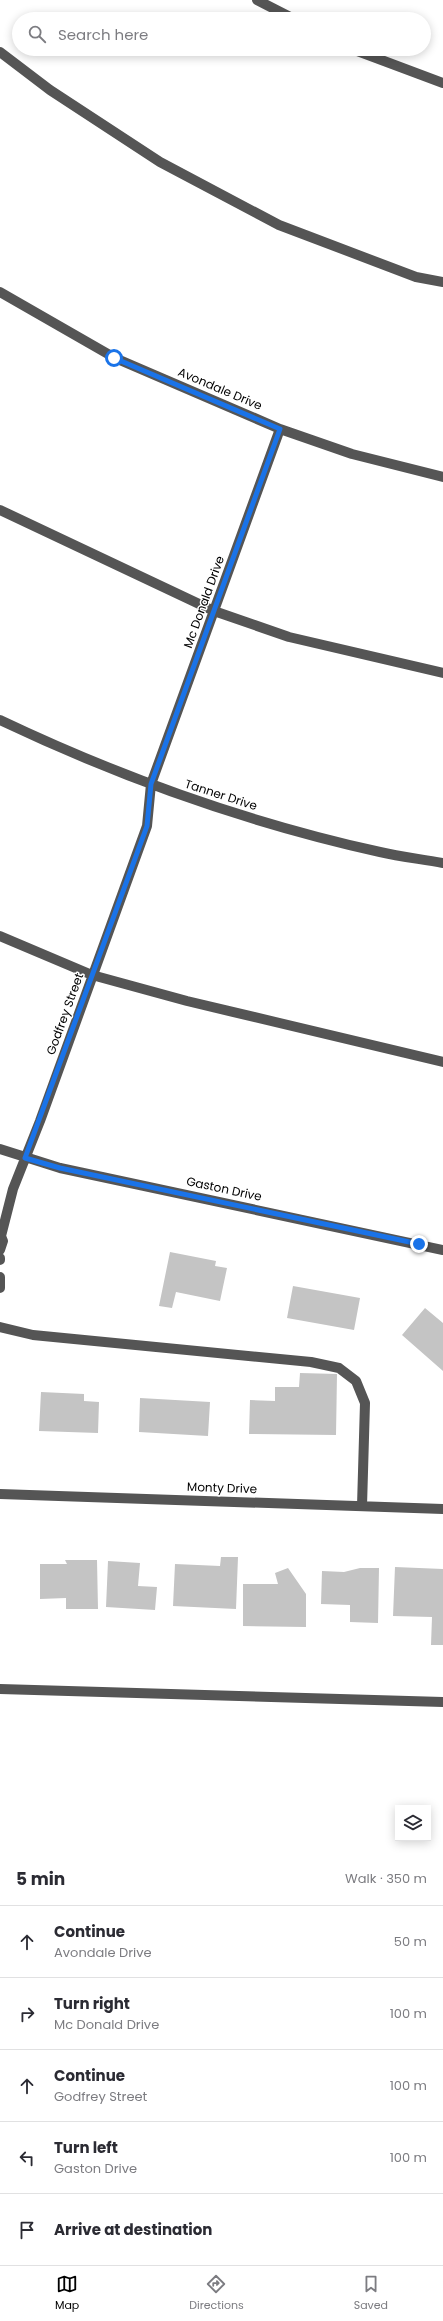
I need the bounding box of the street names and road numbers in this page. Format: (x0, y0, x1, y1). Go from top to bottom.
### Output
street label: Avondale Drive (175, 363, 265, 414)
street label: Mc Donald Drive (179, 553, 228, 650)
street label: Tanner Drive (183, 775, 260, 814)
street label: Godfrey Street (42, 970, 87, 1057)
street label: Gaston Drive (185, 1172, 263, 1205)
street label: Monty Drive (187, 1478, 257, 1497)

